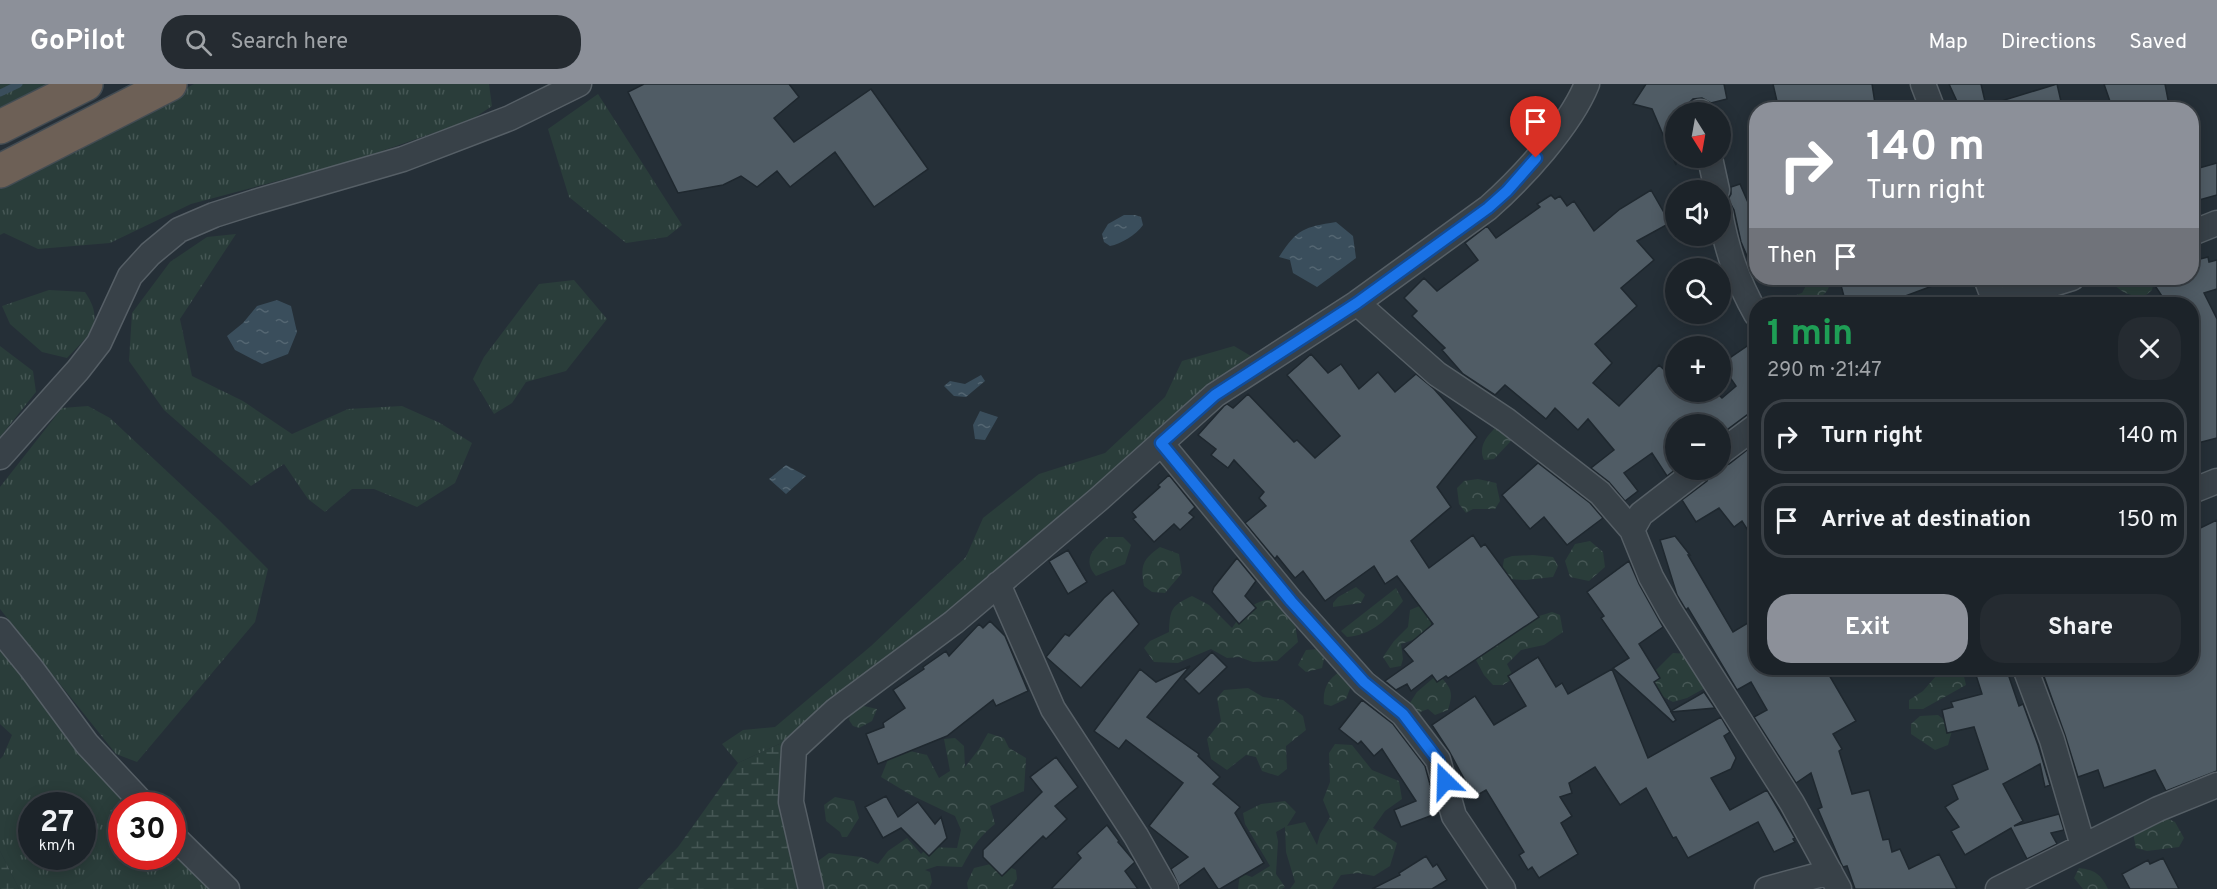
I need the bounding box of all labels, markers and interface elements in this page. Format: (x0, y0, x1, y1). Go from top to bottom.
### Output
search box (161, 15, 581, 69)
text: GoPilot (30, 24, 125, 60)
icon: search (182, 26, 215, 59)
text: Search here (230, 29, 348, 56)
text: Map (1928, 29, 1968, 56)
text: Directions (2001, 29, 2096, 56)
text: Saved (2129, 29, 2187, 56)
pin (1510, 96, 1561, 158)
north arrow (1665, 102, 1731, 168)
map controls (1665, 102, 1731, 480)
icon: arrive (1519, 105, 1552, 138)
text: 140 m (1866, 122, 1985, 175)
icon: right (1767, 126, 1845, 204)
text: Turn right (1866, 174, 1985, 208)
button: sound (1665, 180, 1731, 246)
icon: arrive (1829, 240, 1862, 273)
text: Then (1767, 243, 1817, 270)
button: search (1665, 258, 1731, 324)
text: 1 min (1767, 312, 1853, 358)
button: close (2118, 317, 2181, 380)
button: + (1665, 336, 1731, 402)
text: 290 m · 21:47 (1767, 358, 1882, 384)
button: − (1665, 414, 1731, 480)
icon: right (1770, 420, 1803, 453)
text: Turn right (1821, 423, 1923, 450)
text: 140 m (2119, 423, 2178, 450)
icon: arrive (1770, 504, 1803, 537)
text: Arrive at destination (1821, 507, 2031, 534)
text: 150 m (2118, 507, 2178, 534)
button: Exit (1767, 594, 1968, 663)
button: Share (1980, 594, 2181, 663)
position arrow (1413, 749, 1477, 813)
speed limit sign: 30 (108, 792, 186, 870)
text: 27 (40, 805, 74, 842)
text: km/h (39, 837, 75, 856)

